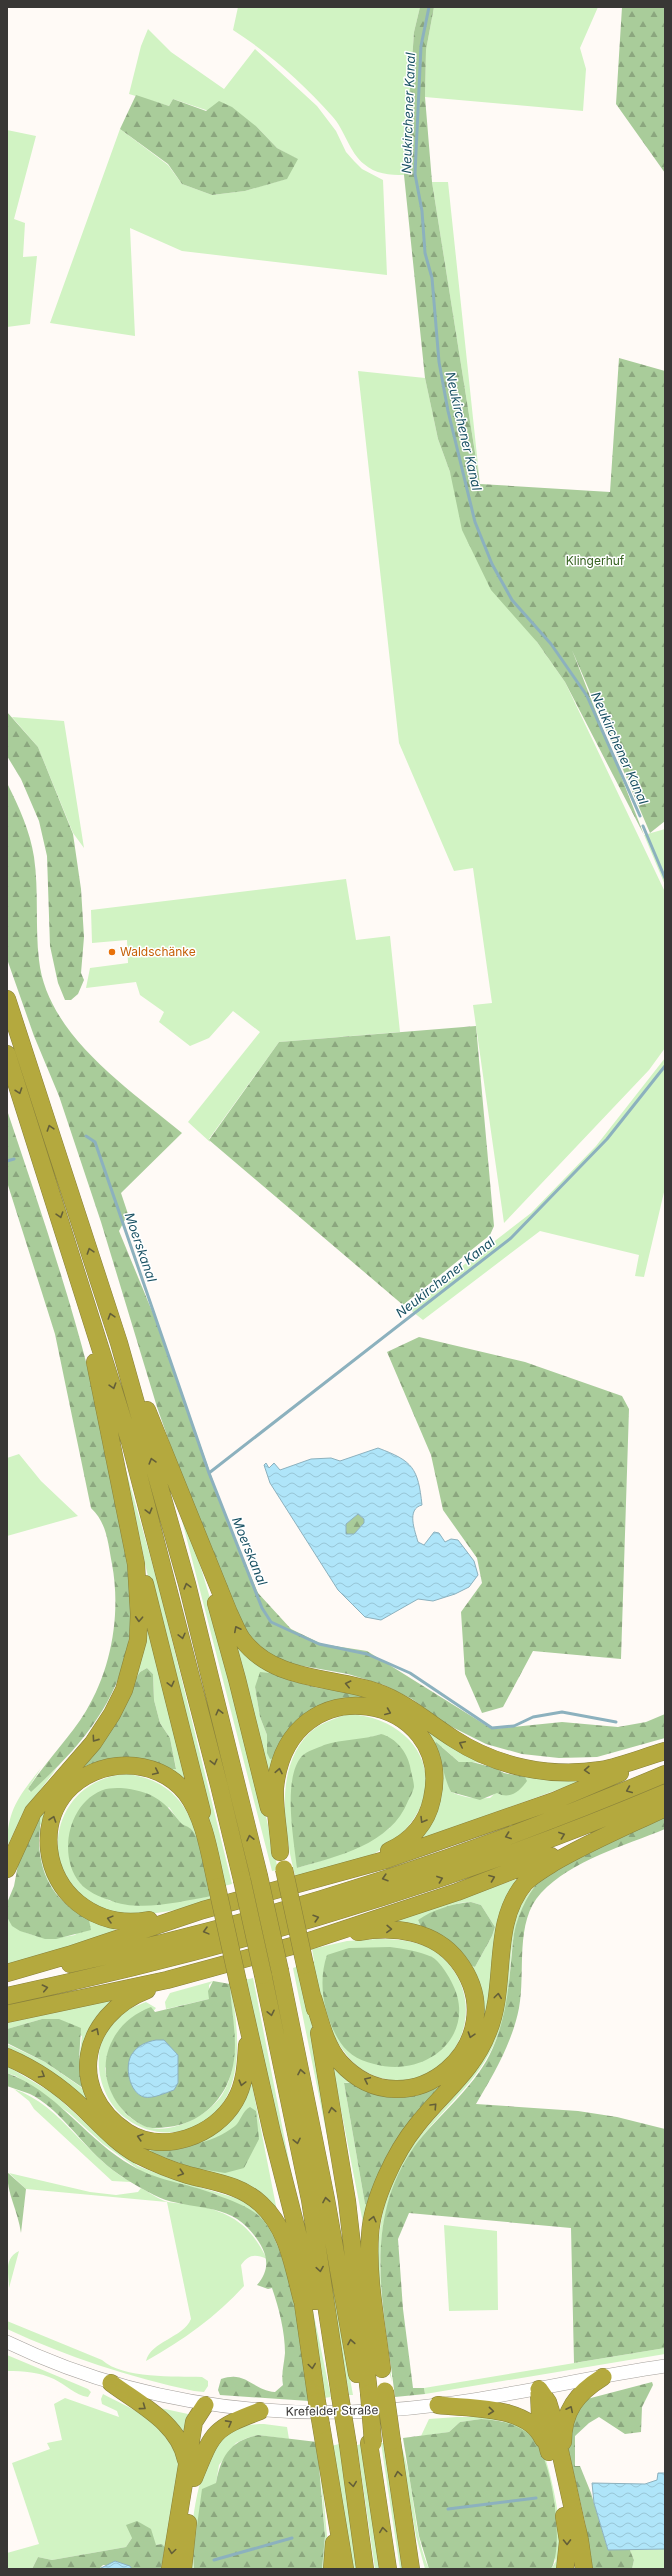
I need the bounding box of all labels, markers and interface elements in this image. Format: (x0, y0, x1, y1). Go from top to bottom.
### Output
water label: Neukirchener Kanal (398, 51, 418, 174)
water label: Neukirchener Kanal (443, 370, 486, 493)
park label: Klingerhuf (566, 553, 625, 568)
water label: Neukirchener Kanal (588, 689, 652, 807)
place label: Waldschänke (120, 944, 196, 959)
marker: Waldschänke (107, 947, 117, 957)
one-way arrow (15, 1087, 23, 1094)
one-way arrow (46, 1124, 55, 1131)
water label: Moerskanal (122, 1210, 161, 1285)
one-way arrow (55, 1211, 64, 1218)
water label: Neukirchener Kanal (392, 1233, 498, 1321)
one-way arrow (87, 1248, 95, 1255)
one-way arrow (107, 1312, 116, 1319)
one-way arrow (108, 1382, 117, 1389)
one-way arrow (148, 1457, 157, 1464)
one-way arrow (144, 1508, 152, 1514)
water label: Moerskanal (229, 1514, 271, 1588)
one-way arrow (183, 1582, 192, 1589)
one-way arrow (135, 1616, 143, 1622)
one-way arrow (234, 1626, 242, 1633)
one-way arrow (177, 1633, 185, 1640)
one-way arrow (345, 1680, 352, 1689)
one-way arrow (167, 1681, 175, 1688)
one-way arrow (215, 1708, 224, 1715)
one-way arrow (384, 1708, 391, 1716)
one-way arrow (92, 1735, 100, 1742)
one-way arrow (459, 1741, 466, 1748)
one-way arrow (209, 1759, 218, 1766)
one-way arrow (584, 1766, 590, 1775)
one-way arrow (152, 1767, 160, 1775)
one-way arrow (274, 1768, 282, 1774)
one-way arrow (626, 1785, 633, 1793)
one-way arrow (48, 1816, 56, 1823)
one-way arrow (420, 1816, 427, 1823)
one-way arrow (504, 1831, 511, 1839)
one-way arrow (559, 1831, 566, 1839)
one-way arrow (247, 1835, 255, 1841)
one-way arrow (381, 1873, 388, 1882)
one-way arrow (488, 1875, 495, 1883)
one-way arrow (437, 1876, 444, 1884)
one-way arrow (312, 1914, 319, 1923)
one-way arrow (107, 1915, 114, 1924)
one-way arrow (386, 1925, 392, 1934)
one-way arrow (203, 1926, 210, 1934)
one-way arrow (42, 1984, 48, 1992)
one-way arrow (493, 1993, 502, 1999)
one-way arrow (267, 2010, 275, 2017)
one-way arrow (92, 2028, 99, 2035)
one-way arrow (467, 2032, 476, 2039)
one-way arrow (298, 2069, 306, 2076)
one-way arrow (38, 2070, 45, 2078)
one-way arrow (363, 2077, 371, 2085)
one-way arrow (238, 2079, 247, 2086)
one-way arrow (429, 2103, 437, 2111)
one-way arrow (328, 2107, 337, 2114)
one-way arrow (137, 2133, 144, 2142)
one-way arrow (293, 2138, 301, 2144)
one-way arrow (177, 2168, 184, 2177)
one-way arrow (323, 2197, 331, 2203)
one-way arrow (368, 2216, 377, 2223)
one-way arrow (315, 2266, 324, 2272)
one-way arrow (347, 2339, 356, 2345)
one-way arrow (307, 2363, 316, 2370)
one-way arrow (138, 2402, 145, 2409)
street label: Krefelder Straße (285, 2402, 379, 2419)
one-way arrow (565, 2405, 573, 2413)
one-way arrow (487, 2406, 494, 2415)
one-way arrow (224, 2421, 232, 2428)
one-way arrow (394, 2471, 403, 2477)
one-way arrow (348, 2481, 357, 2487)
one-way arrow (379, 2527, 388, 2533)
one-way arrow (563, 2540, 571, 2546)
one-way arrow (168, 2548, 177, 2554)

